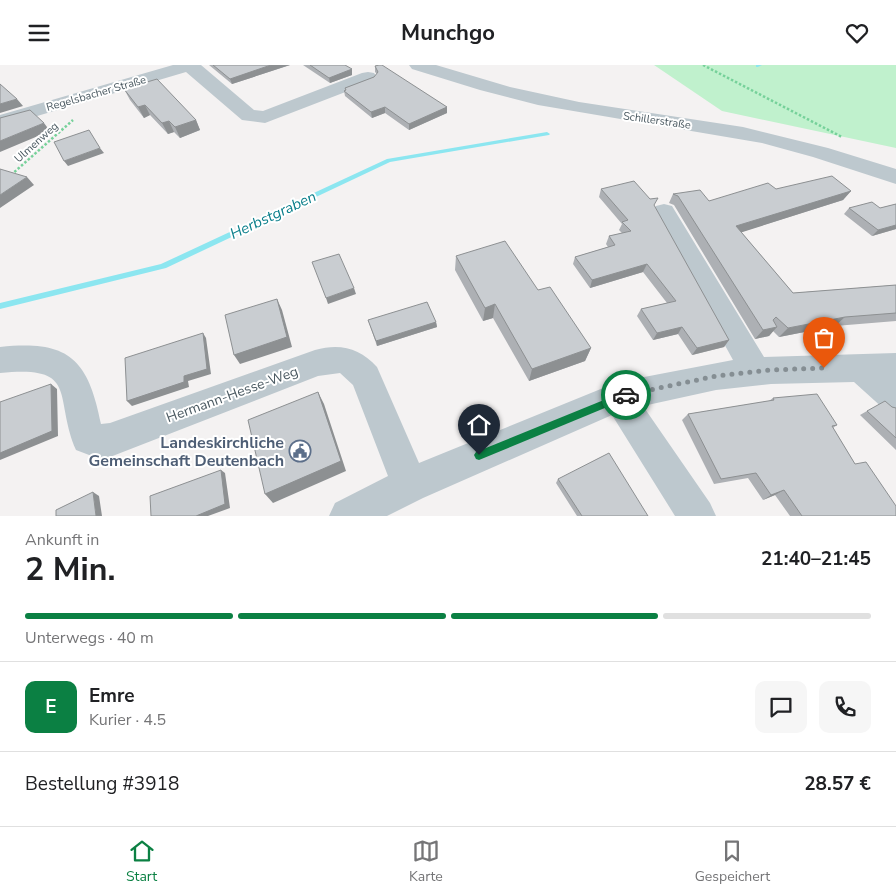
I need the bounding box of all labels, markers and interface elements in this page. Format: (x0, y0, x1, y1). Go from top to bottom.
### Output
text: Munchgo (401, 18, 495, 48)
icon: menu (25, 19, 53, 47)
icon: heart (843, 19, 871, 47)
street label: Regelsbacher Straße (45, 72, 148, 115)
street label: Schillerstraße (622, 108, 692, 133)
street label: Ulmenweg (11, 119, 61, 166)
water label: Herbstgraben (227, 186, 319, 244)
pin (803, 317, 845, 368)
icon: bag (810, 324, 838, 352)
street label: Hermann-Hesse-Weg (164, 362, 301, 427)
courier (601, 370, 651, 420)
icon: car (612, 381, 640, 409)
pin (458, 404, 500, 455)
icon: home (465, 411, 493, 439)
place label: Landeskirchliche Gemeinschaft Deutenbach (89, 432, 284, 472)
public building icon: Landeskirchliche Gemeinschaft Deutenbach (288, 439, 312, 463)
text: Ankunft in (25, 529, 99, 551)
text: 21:40–21:45 (761, 546, 871, 572)
text: 2 Min. (25, 548, 115, 591)
text: Unterwegs · 40 m (25, 627, 154, 649)
button: chat (755, 681, 807, 733)
button: phone (819, 681, 871, 733)
text: Emre (89, 683, 135, 709)
text: E (45, 694, 57, 720)
text: Kurier · 4.5 (89, 709, 166, 731)
text: Bestellung #3918 (25, 771, 179, 797)
text: 28.57 € (804, 771, 871, 797)
tab: Start (126, 837, 157, 886)
tab: Karte (409, 837, 443, 886)
tab: Gespeichert (695, 837, 770, 886)

